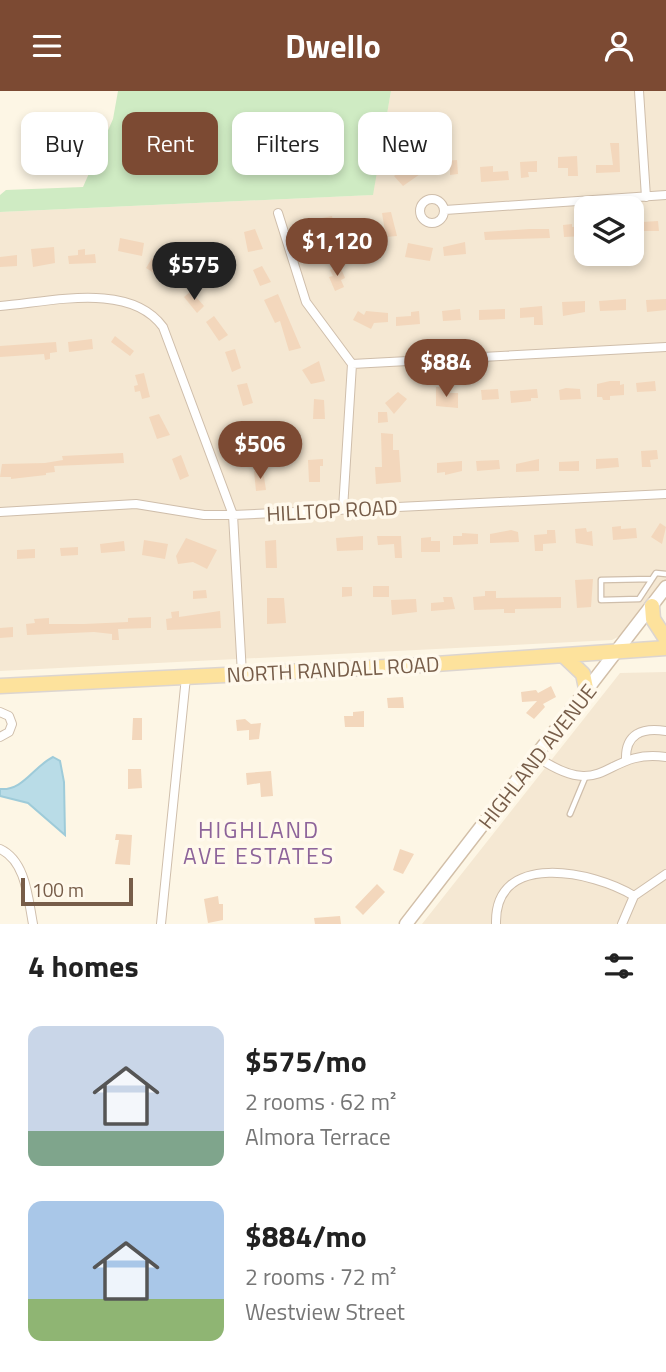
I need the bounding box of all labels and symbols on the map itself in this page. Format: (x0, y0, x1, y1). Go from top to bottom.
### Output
pin: $1,120 (280, 219, 394, 278)
pin: $575 (153, 243, 235, 302)
pin: $884 (405, 339, 487, 399)
pin: $506 (219, 421, 301, 481)
street label: HILLTOP ROAD (265, 491, 399, 529)
street label: NORTH RANDALL ROAD (226, 647, 440, 691)
street label: HIGHLAND AVENUE (470, 677, 604, 835)
district label: HIGHLAND AVE ESTATES (183, 812, 335, 873)
scale bar (21, 875, 133, 907)

